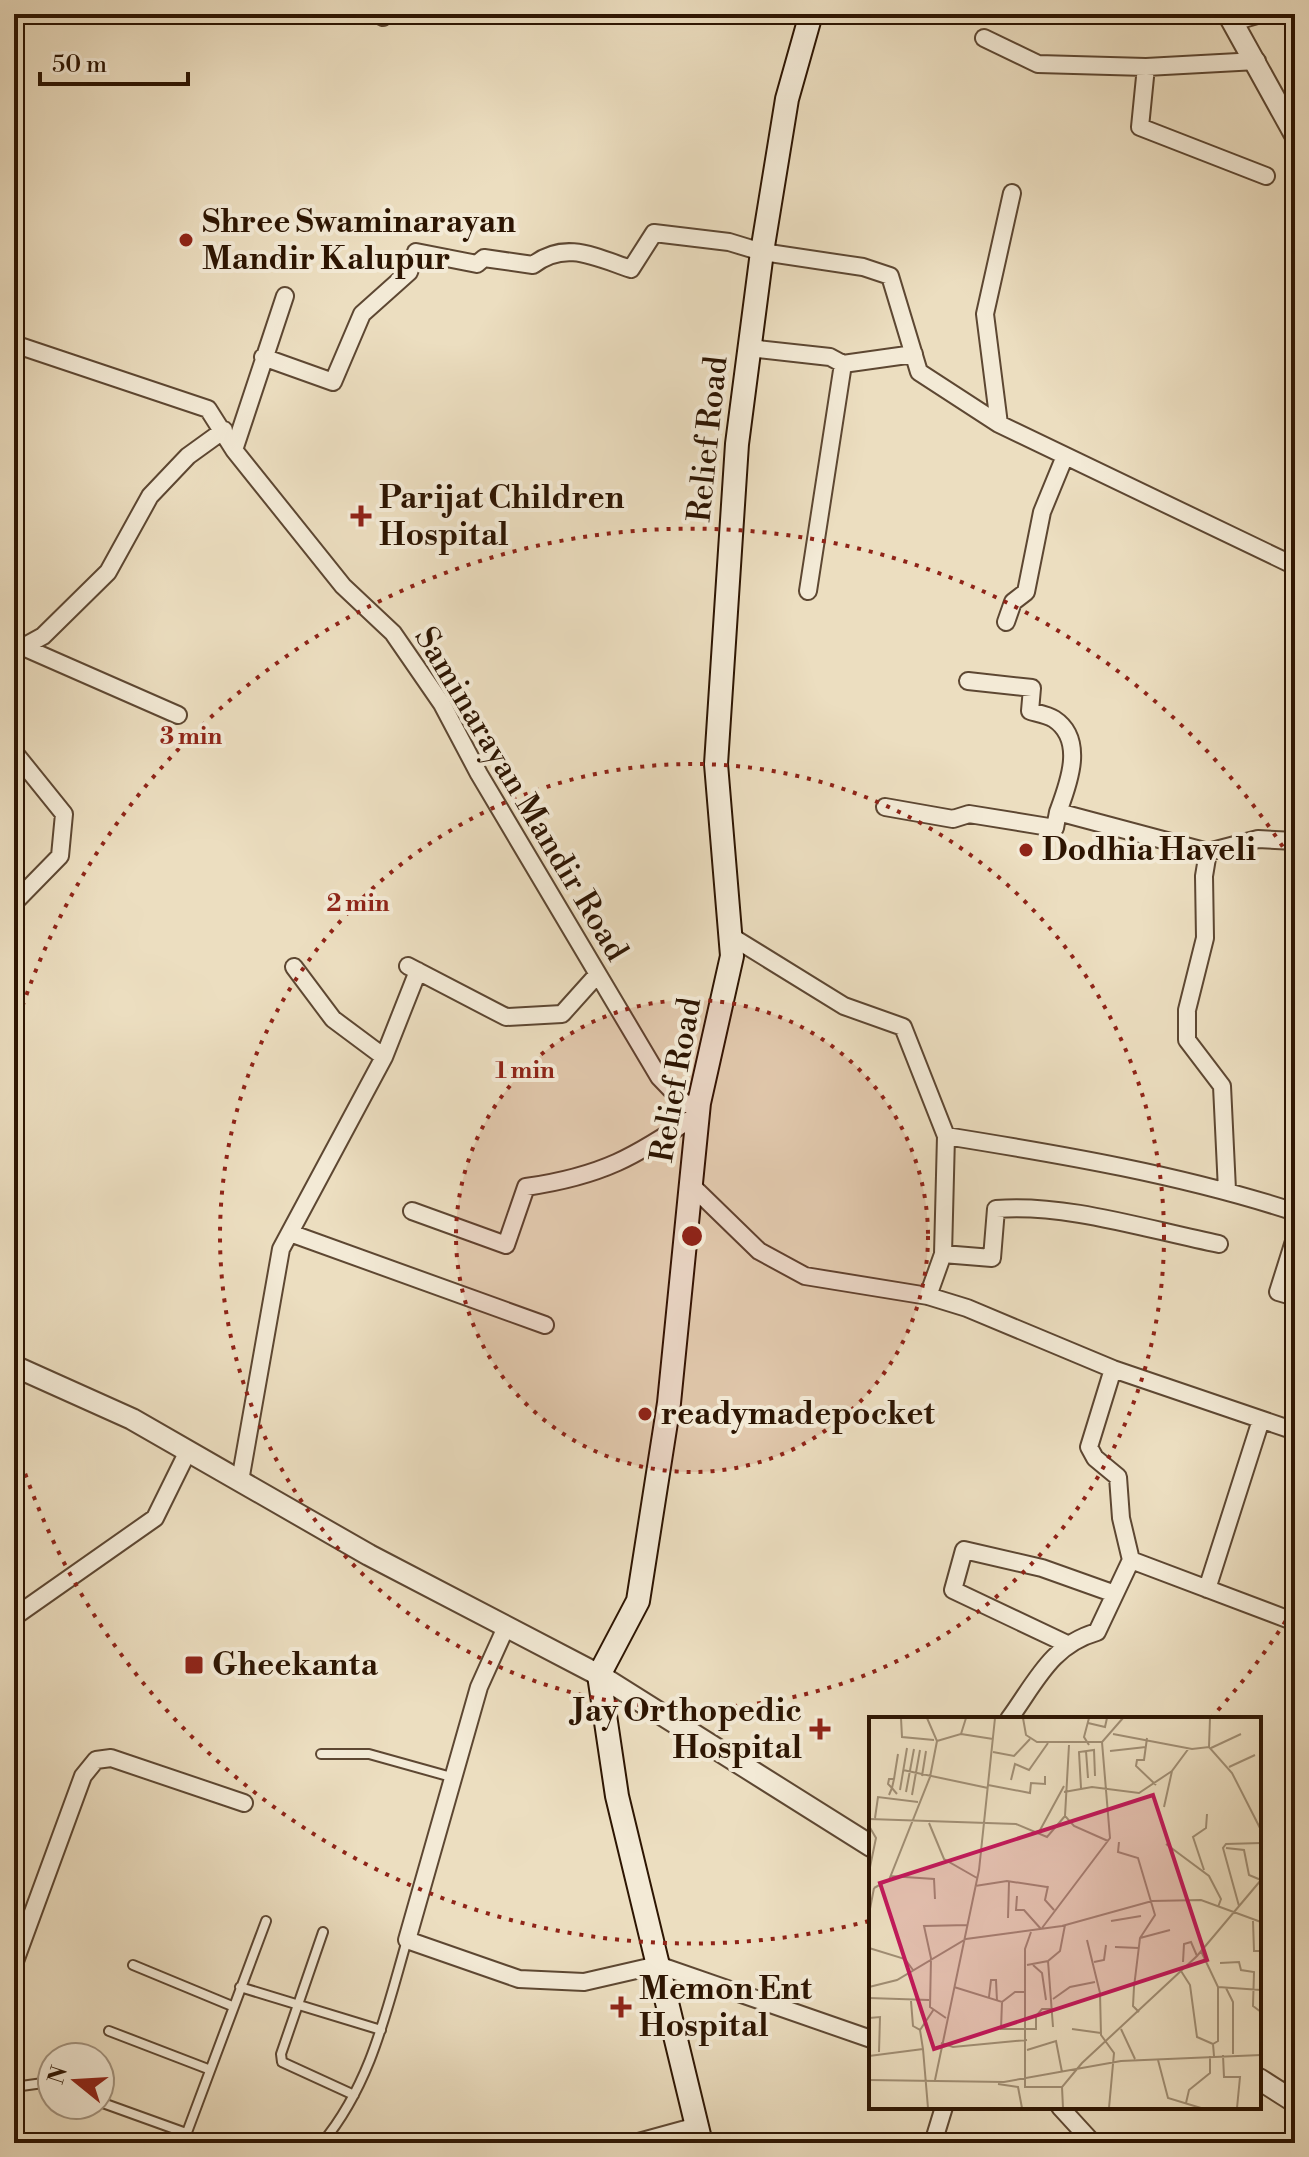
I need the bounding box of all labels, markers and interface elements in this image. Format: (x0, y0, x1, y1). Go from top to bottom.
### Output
scale bar (40, 36, 188, 86)
text: 50 m (52, 50, 107, 80)
place label: Shree Swaminarayan Mandir Kalupur (202, 202, 516, 279)
marker: Shree Swaminarayan Mandir Kalupur (177, 231, 195, 249)
street label: Relief Road (679, 354, 737, 524)
place label: Parijat Children Hospital (379, 478, 625, 555)
marker: Parijat Children Hospital (350, 505, 372, 527)
street label: Saminarayan Mandir Road (405, 620, 637, 968)
text: 3 min (160, 722, 223, 752)
place label: Dodhia Haveli (1042, 830, 1256, 870)
marker: Dodhia Haveli (1017, 841, 1035, 859)
text: 2 min (326, 889, 390, 919)
street label: Relief Road (642, 994, 710, 1166)
text: 1 min (495, 1056, 555, 1086)
centre of rings (678, 1222, 706, 1250)
place label: readymadepocket (661, 1394, 935, 1434)
marker: readymadepocket (636, 1405, 654, 1423)
place label: Gheekanta (212, 1645, 379, 1685)
marker: Gheekanta (183, 1654, 205, 1676)
place label: Jay Orthopedic Hospital (568, 1691, 802, 1768)
inset map (869, 1717, 1261, 2109)
marker: Jay Orthopedic Hospital (809, 1718, 831, 1740)
place label: Memon Ent Hospital (639, 1969, 813, 2046)
marker: Memon Ent Hospital (610, 1996, 632, 2018)
north arrow (36, 2041, 116, 2121)
text: N (43, 2062, 74, 2088)

